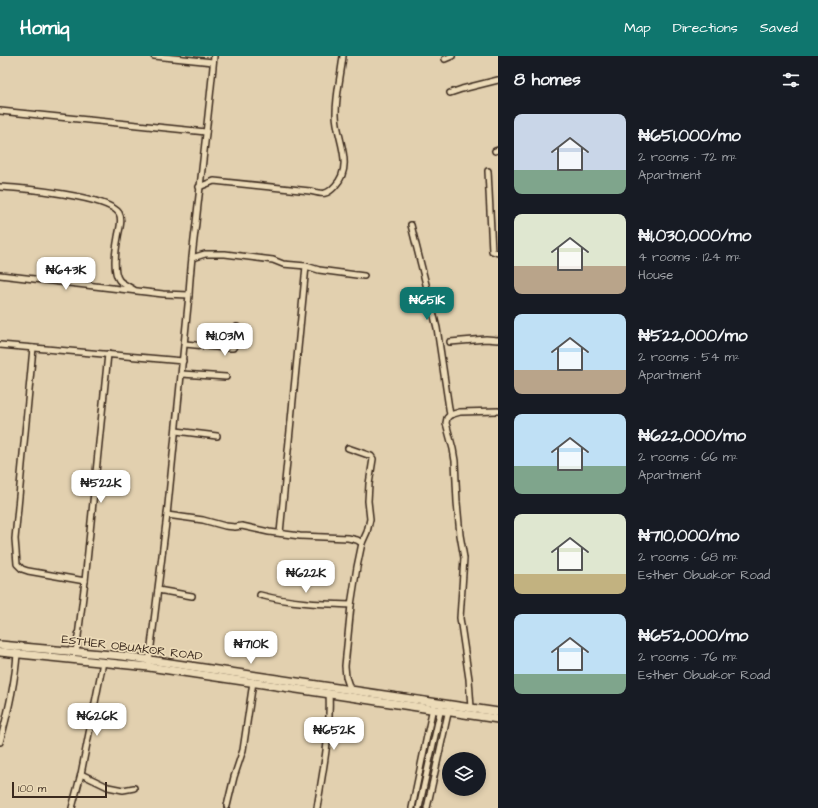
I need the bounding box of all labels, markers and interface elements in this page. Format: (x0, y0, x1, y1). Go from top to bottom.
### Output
text: Homiq (20, 15, 70, 42)
text: Map (624, 18, 651, 38)
text: Directions (673, 18, 738, 38)
text: Saved (760, 18, 798, 38)
text: 8 homes (514, 68, 581, 92)
icon: filters (780, 69, 802, 91)
text: ₦651,000/mo (638, 124, 741, 148)
icon: home (546, 130, 594, 178)
text: 2 rooms · 72 m² (638, 148, 737, 166)
text: Apartment (638, 166, 702, 184)
text: ₦1,030,000/mo (638, 224, 751, 248)
icon: home (546, 230, 594, 278)
text: 4 rooms · 124 m² (638, 248, 741, 266)
pin: ₦643K (38, 257, 94, 291)
text: ₦643K (46, 261, 86, 279)
text: House (638, 266, 673, 284)
pin: ₦651K (399, 287, 455, 321)
text: ₦651K (409, 291, 445, 309)
pin: ₦1.03M (192, 323, 258, 357)
text: ₦522,000/mo (638, 324, 748, 348)
text: ₦1.03M (206, 327, 244, 345)
icon: home (546, 330, 594, 378)
text: 2 rooms · 54 m² (638, 348, 740, 366)
text: Apartment (638, 366, 702, 384)
text: ₦622,000/mo (638, 424, 746, 448)
icon: home (546, 430, 594, 478)
text: 2 rooms · 66 m² (638, 448, 738, 466)
text: Apartment (638, 466, 702, 484)
pin: ₦522K (73, 470, 129, 504)
text: ₦522K (80, 474, 122, 492)
text: ₦710,000/mo (638, 524, 739, 548)
icon: home (546, 530, 594, 578)
text: 2 rooms · 68 m² (638, 548, 738, 566)
pin: ₦622K (278, 560, 334, 594)
text: ₦622K (286, 564, 326, 582)
text: Esther Obuakor Road (638, 566, 770, 584)
text: ₦652,000/mo (638, 624, 748, 648)
icon: home (546, 630, 594, 678)
street label: ESTHER OBUAKOR ROAD (61, 631, 204, 665)
pin: ₦710K (223, 631, 279, 665)
text: ₦710K (233, 635, 269, 653)
text: 2 rooms · 76 m² (638, 648, 738, 666)
text: Esther Obuakor Road (638, 666, 770, 684)
pin: ₦626K (69, 703, 125, 737)
text: ₦626K (77, 707, 118, 725)
pin: ₦652K (306, 717, 362, 751)
text: ₦652K (313, 721, 355, 739)
map controls (442, 752, 486, 796)
button: layers (442, 752, 486, 796)
scale bar (12, 780, 107, 799)
text: 100 m (18, 781, 46, 796)

